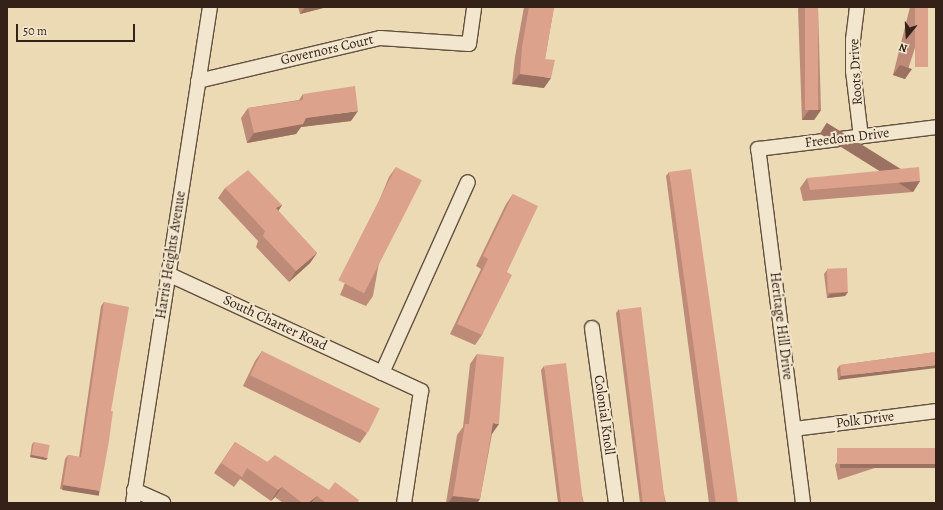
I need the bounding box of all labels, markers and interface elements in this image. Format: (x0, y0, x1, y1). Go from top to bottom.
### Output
scale bar (18, 16, 137, 42)
north arrow (887, 16, 927, 56)
text: 50 m (23, 23, 47, 39)
street label: Governors Court (279, 31, 375, 69)
street label: Roots Drive (846, 38, 866, 106)
text: N (897, 40, 909, 56)
street label: Freedom Drive (804, 124, 890, 152)
street label: Harris Heights Avenue (153, 190, 189, 320)
street label: Heritage Hill Drive (766, 271, 796, 381)
street label: South Charter Road (220, 292, 330, 354)
street label: Colonial Knoll (590, 374, 618, 456)
street label: Polk Drive (835, 408, 895, 432)

